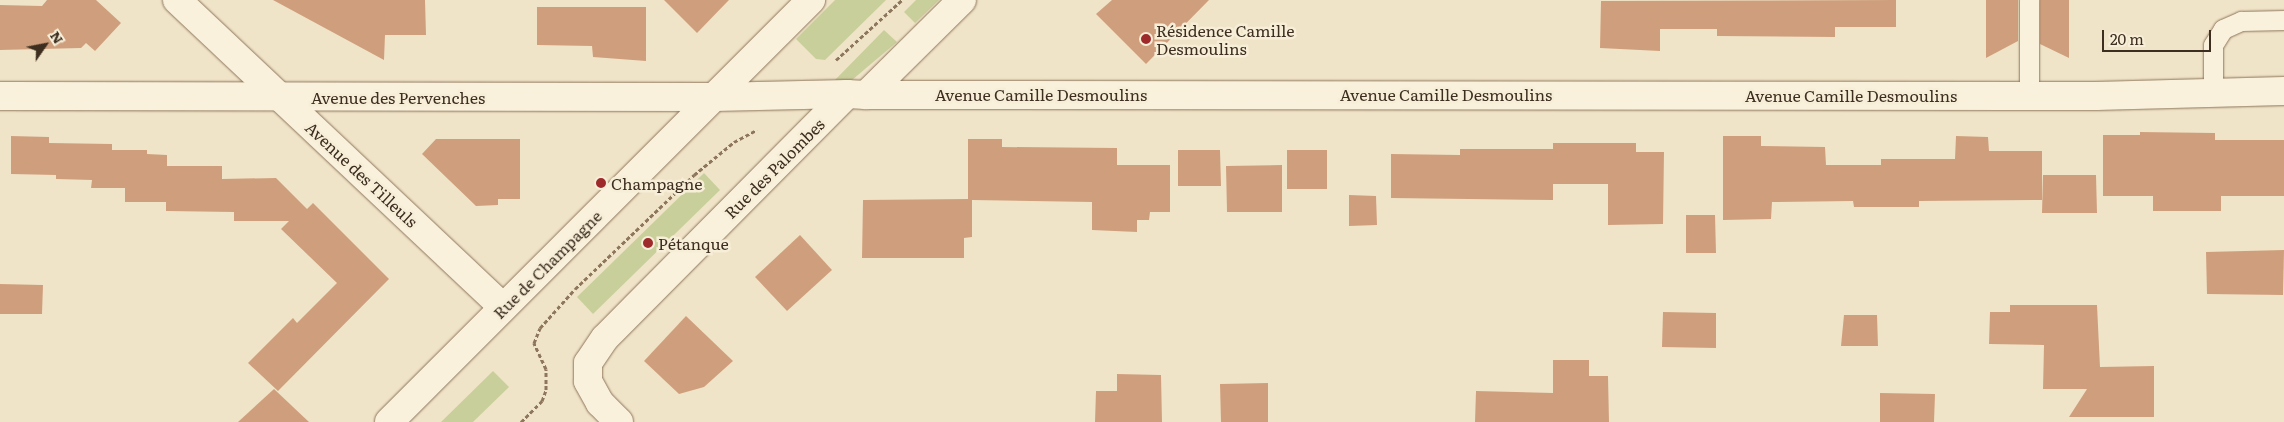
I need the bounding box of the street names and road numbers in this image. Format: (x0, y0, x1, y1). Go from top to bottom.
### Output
street label: Avenue Camille Desmoulins (935, 84, 1147, 104)
street label: Avenue Camille Desmoulins (1340, 84, 1552, 104)
street label: Avenue Camille Desmoulins (1745, 85, 1957, 105)
street label: Avenue des Pervenches (311, 87, 485, 107)
street label: Rue des Palombes (720, 114, 828, 222)
street label: Avenue des Tilleuls (302, 117, 422, 231)
street label: Rue de Champagne (489, 206, 605, 322)

